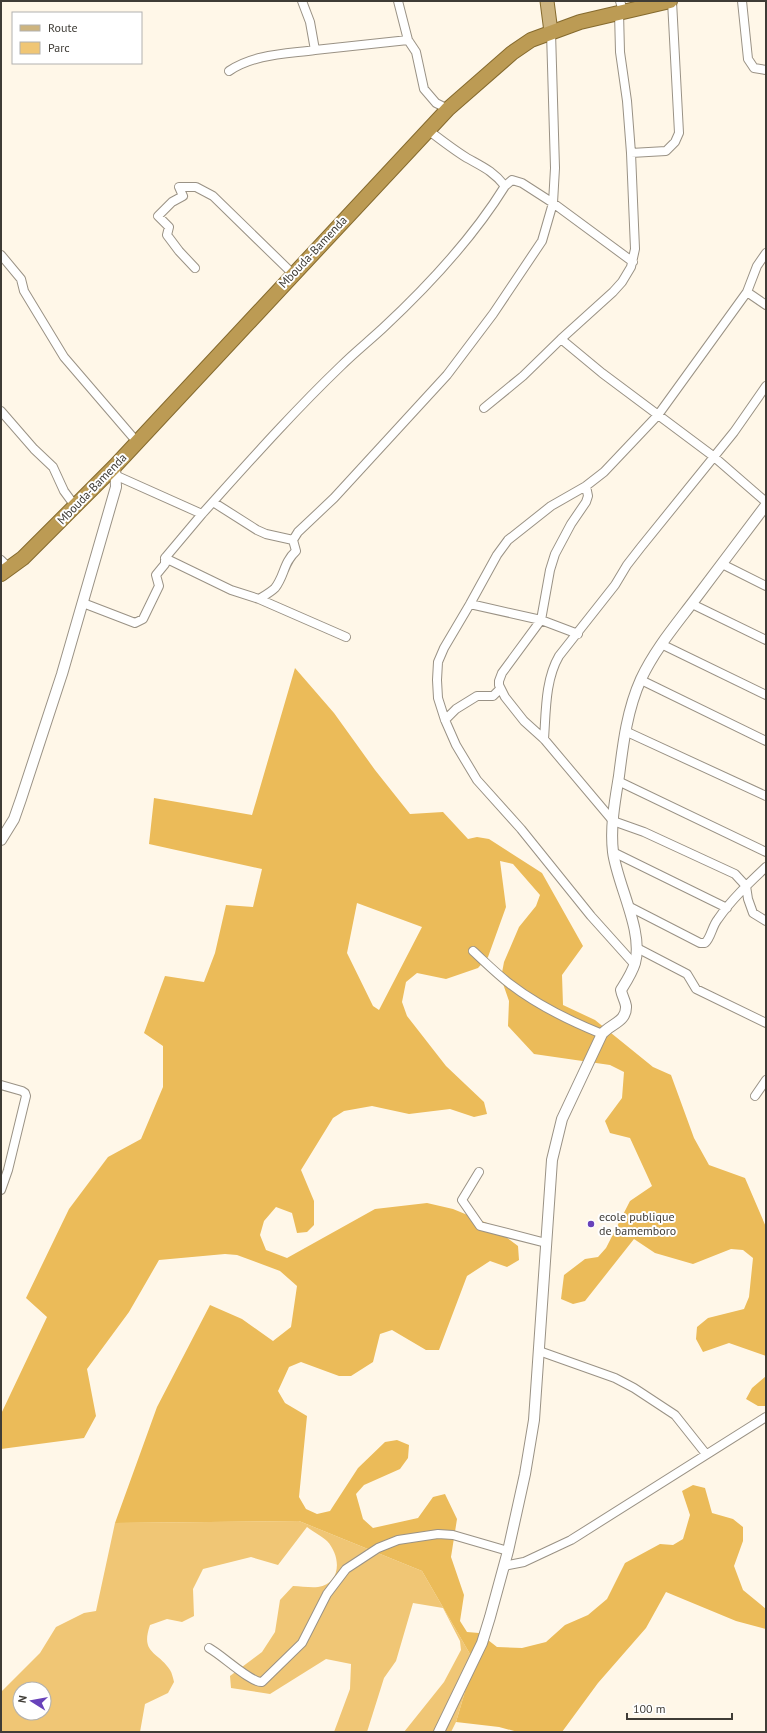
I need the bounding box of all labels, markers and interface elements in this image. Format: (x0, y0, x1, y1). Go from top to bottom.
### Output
legend (12, 12, 142, 64)
text: Route (48, 20, 78, 35)
text: Parc (48, 40, 70, 55)
street label: Mbouda-Bamenda (275, 212, 350, 291)
street label: Mbouda-Bamenda (54, 450, 129, 527)
place label: ecole publique de bamemboro (599, 1209, 676, 1238)
marker: ecole publique de bamemboro (586, 1219, 596, 1229)
north arrow (12, 1681, 52, 1721)
text: N (15, 1694, 30, 1704)
scale bar (627, 1695, 732, 1721)
text: 100 m (633, 1701, 666, 1716)

